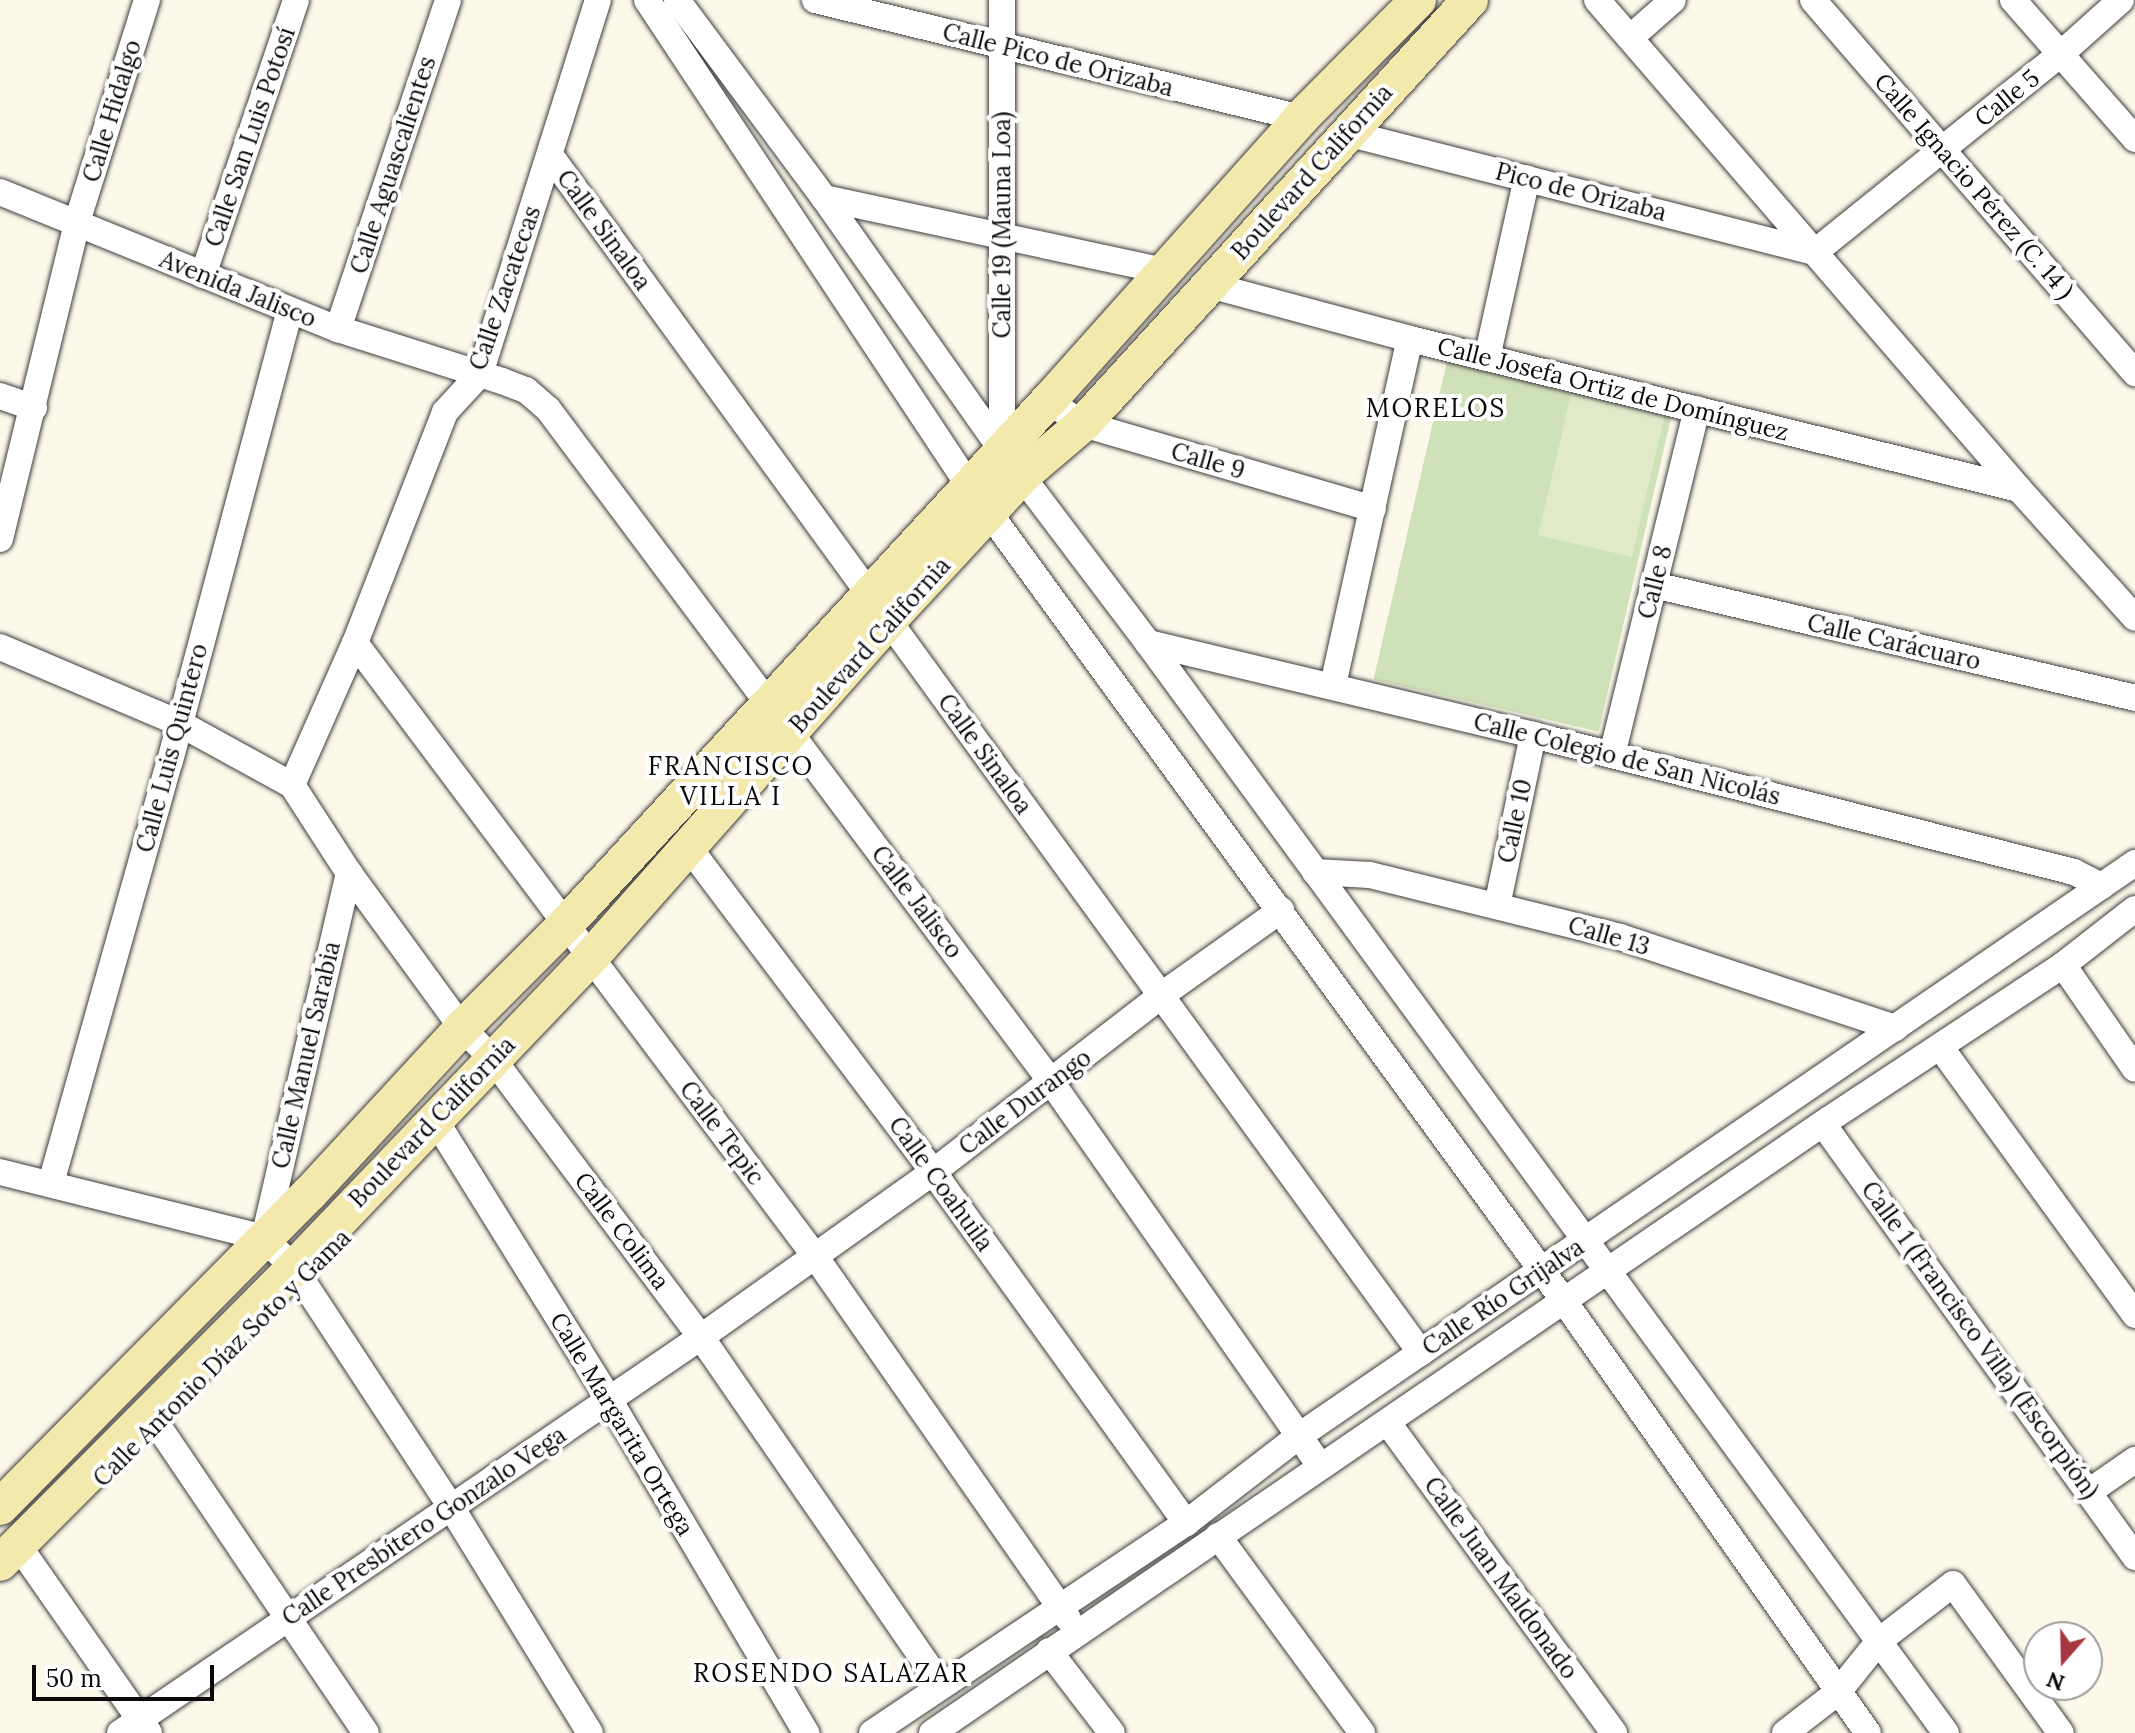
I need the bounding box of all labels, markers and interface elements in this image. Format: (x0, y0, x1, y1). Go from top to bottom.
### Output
street label: Calle Pico de Orizaba (940, 17, 1176, 103)
street label: Calle San Luis Potosí (199, 23, 301, 251)
street label: Calle Hidalgo (77, 36, 147, 186)
street label: Calle Aguascalientes (344, 53, 442, 277)
street label: Calle 5 (1969, 63, 2045, 133)
street label: Calle Ignacio Pérez (C. 14 ) (1868, 67, 2080, 305)
street label: Boulevard California (1226, 78, 1398, 266)
street label: Calle 19 (Mauna Loa) (988, 112, 1016, 338)
street label: Pico de Orizaba (1493, 157, 1669, 227)
street label: Calle Sinaloa (551, 164, 657, 296)
street label: Calle Zacatecas (463, 202, 547, 374)
street label: Avenida Jalisco (156, 245, 320, 333)
street label: Calle Josefa Ortiz de Domínguez (1434, 331, 1792, 447)
district label: MORELOS (1366, 392, 1506, 424)
street label: Calle 9 (1168, 437, 1248, 485)
street label: Calle 8 (1632, 542, 1678, 622)
street label: Boulevard California (784, 551, 956, 739)
street label: Calle Carácuaro (1805, 608, 1983, 676)
street label: Calle Luis Quintero (130, 640, 214, 856)
street label: Calle Sinaloa (932, 688, 1038, 820)
street label: Calle Colegio de San Nicolás (1471, 707, 1783, 811)
district label: FRANCISCO VILLA I (648, 750, 814, 812)
street label: Calle 10 (1492, 776, 1538, 866)
street label: Calle Jalisco (865, 840, 969, 964)
street label: Calle 13 (1565, 911, 1653, 961)
street label: Calle Manuel Sarabia (266, 939, 346, 1171)
street label: Boulevard California (343, 1031, 521, 1213)
street label: Calle Durango (953, 1043, 1097, 1161)
street label: Calle Tepic (674, 1075, 770, 1191)
street label: Calle Coahuila (883, 1111, 999, 1257)
street label: Calle Colima (569, 1167, 675, 1295)
street label: Calle 1 (Francisco Villa) (Escorpión) (1855, 1176, 2105, 1504)
street label: Calle Antonio Díaz Soto y Gama (87, 1223, 357, 1493)
street label: Calle Río Grijalva (1417, 1232, 1589, 1362)
street label: Calle Margarita Ortega (544, 1307, 700, 1541)
street label: Calle Presbítero Gonzalo Vega (277, 1420, 571, 1632)
street label: Calle Juan Maldonado (1418, 1471, 1584, 1685)
north arrow (2023, 1621, 2103, 1701)
scale bar (36, 1649, 218, 1699)
district label: ROSENDO SALAZAR (693, 1657, 969, 1689)
text: 50 m (46, 1663, 102, 1694)
text: N (2043, 1666, 2068, 1698)

